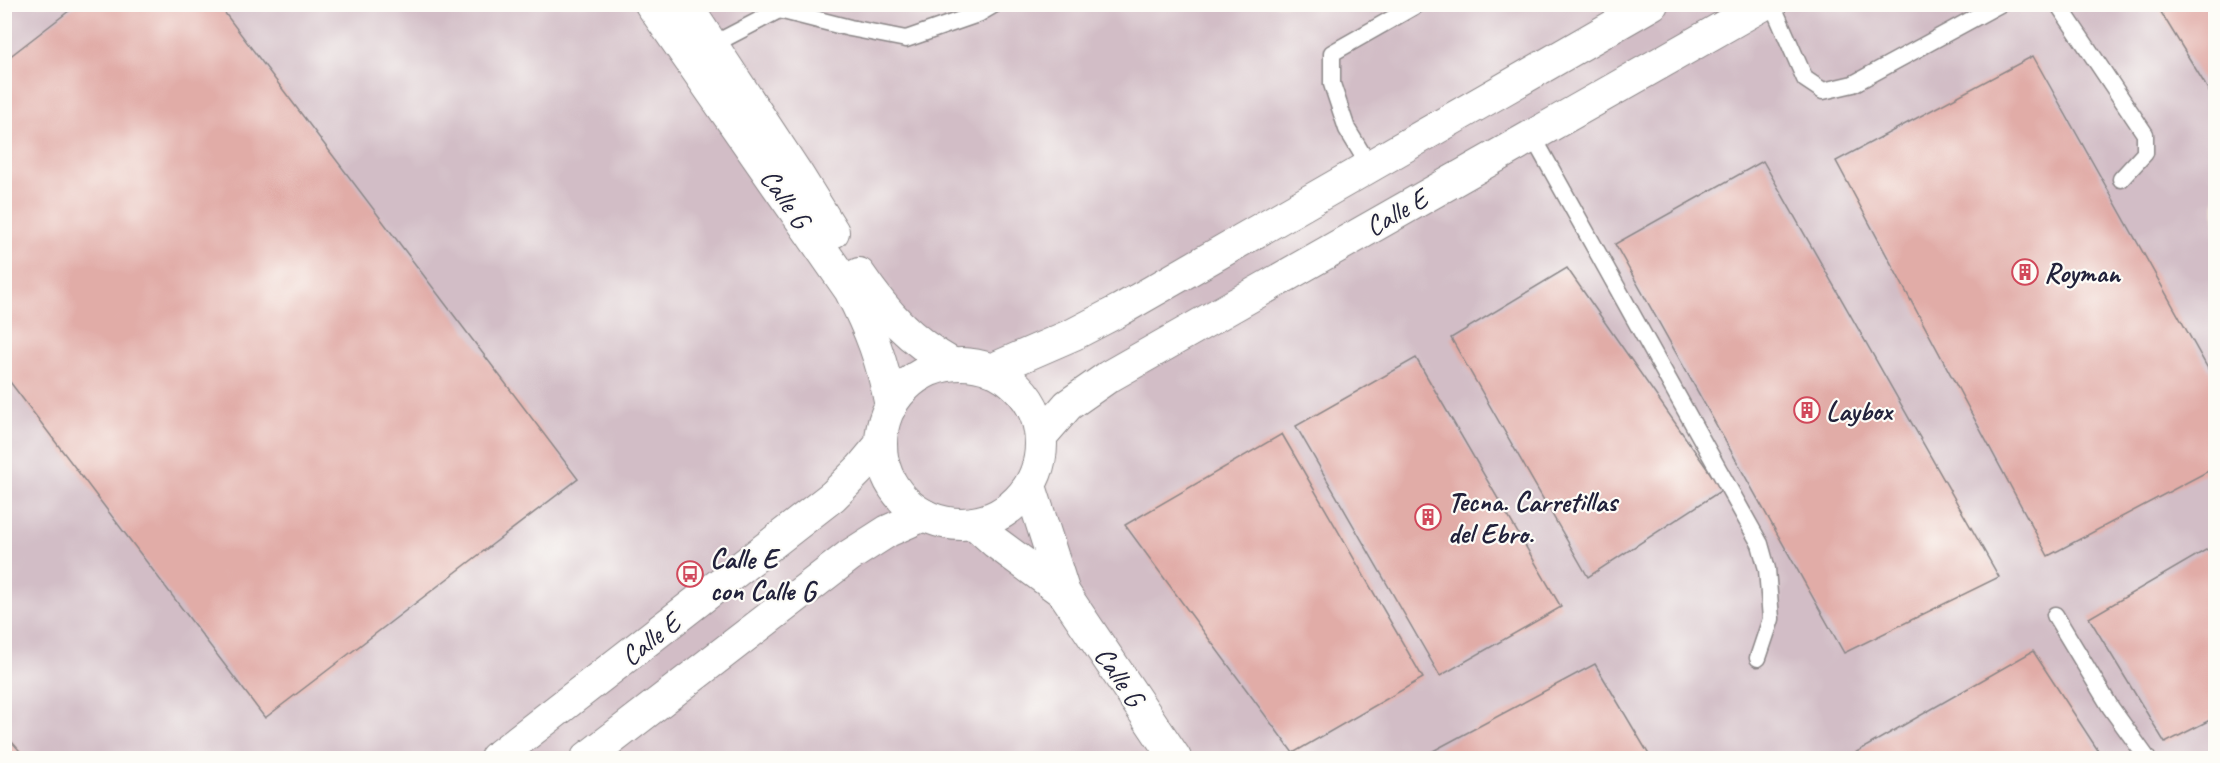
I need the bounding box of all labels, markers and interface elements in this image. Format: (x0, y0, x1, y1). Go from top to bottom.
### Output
street label: Calle G (753, 162, 820, 237)
street label: Calle E (1359, 179, 1436, 244)
place label: Royman (2044, 255, 2122, 290)
building icon: Royman (2010, 257, 2040, 287)
place label: Laybox (1826, 393, 1894, 428)
building icon: Laybox (1792, 395, 1822, 425)
place label: Tecna. Carretillas del Ebro. (1448, 484, 1620, 551)
building icon: Tecna. Carretillas del Ebro. (1413, 502, 1443, 532)
place label: Calle E con Calle G (710, 541, 818, 608)
bus stop icon: Calle E con Calle G (675, 559, 705, 589)
street label: Calle E (614, 603, 689, 673)
street label: Calle G (1087, 640, 1154, 715)

